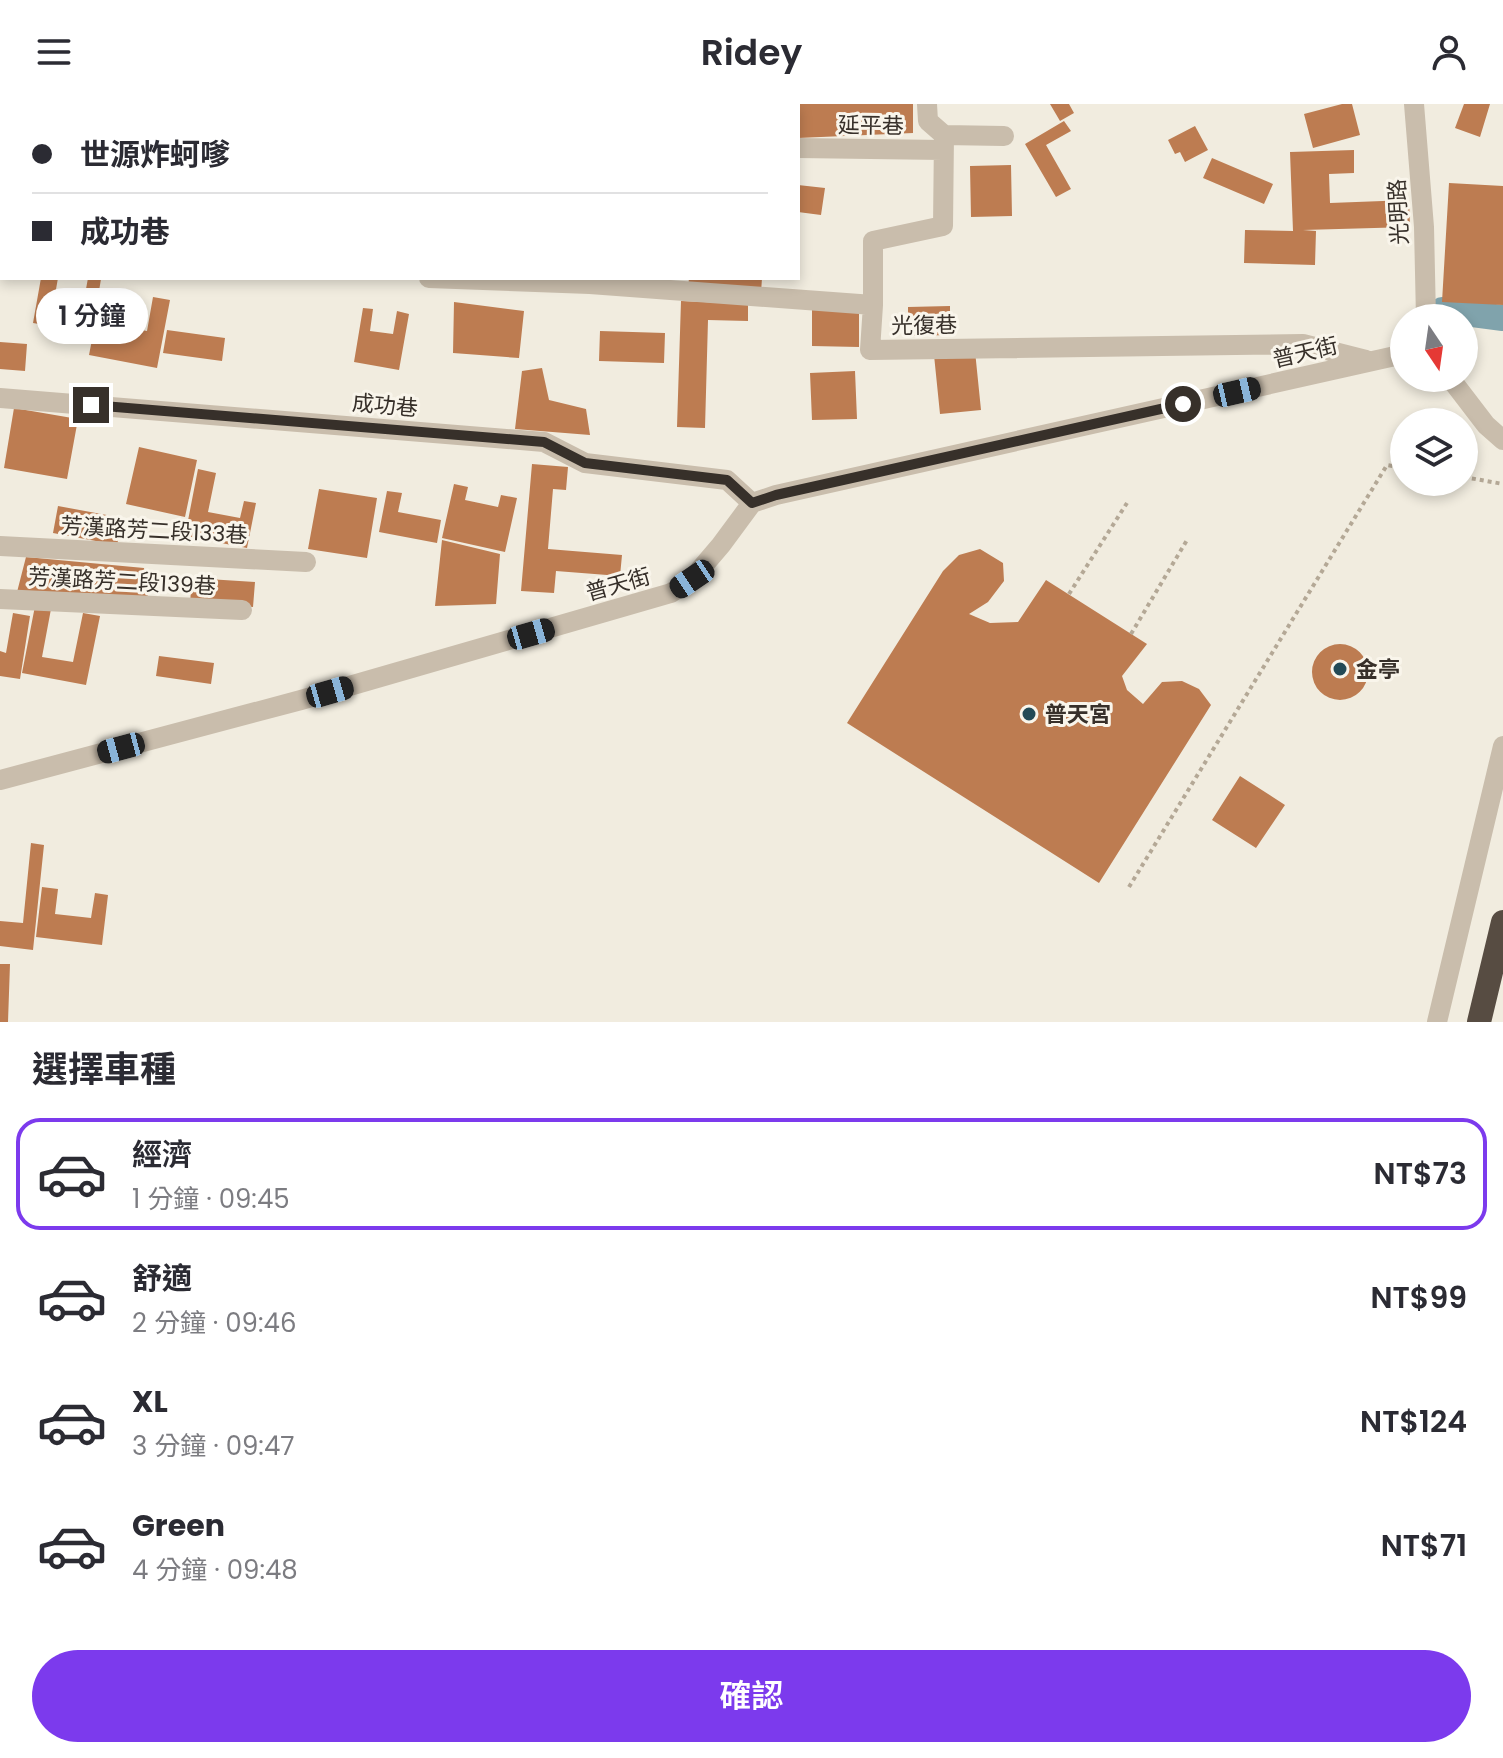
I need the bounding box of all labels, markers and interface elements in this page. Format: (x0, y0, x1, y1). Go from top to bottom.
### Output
text: Ridey (701, 27, 802, 78)
icon: menu (32, 30, 76, 74)
icon: person (1427, 30, 1471, 74)
street label: 延平巷 (838, 109, 904, 142)
text: 世源炸蚵嗲 (80, 133, 230, 176)
street label: 光明路 (1381, 178, 1416, 246)
text: 成功巷 (80, 210, 170, 253)
callout: 1 分鐘 (35, 289, 147, 345)
text: 1 分鐘 (58, 298, 126, 334)
north arrow (1390, 304, 1478, 392)
map controls (1390, 304, 1478, 496)
street label: 光復巷 (891, 309, 957, 342)
street label: 普天街 (1269, 330, 1341, 375)
car (1211, 375, 1263, 409)
route start (1165, 386, 1201, 422)
route end (73, 387, 109, 423)
street label: 成功巷 (351, 387, 419, 424)
button: layers (1390, 408, 1478, 496)
street label: 芳漢路芳二段133巷 (60, 510, 248, 551)
car (665, 556, 719, 602)
street label: 普天街 (582, 560, 654, 608)
street label: 芳漢路芳二段139巷 (27, 561, 217, 602)
car (505, 616, 557, 652)
place label: 金亭 (1356, 654, 1400, 685)
marker: 金亭 (1331, 660, 1349, 678)
car (304, 674, 356, 710)
place label: 普天宮 (1045, 699, 1111, 730)
marker: 普天宮 (1020, 705, 1038, 723)
car (95, 730, 147, 766)
text: 選擇車種 (32, 1044, 176, 1095)
text: 經濟 (132, 1133, 192, 1176)
icon: car (36, 1138, 108, 1210)
text: NT$73 (1374, 1152, 1467, 1195)
text: 1 分鐘 · 09:45 (132, 1181, 290, 1217)
text: 舒適 (132, 1257, 192, 1300)
icon: car (36, 1262, 108, 1334)
text: NT$99 (1370, 1276, 1467, 1319)
text: 2 分鐘 · 09:46 (132, 1305, 296, 1341)
text: XL (132, 1380, 168, 1423)
icon: car (36, 1386, 108, 1458)
text: NT$124 (1360, 1400, 1467, 1443)
text: 3 分鐘 · 09:47 (132, 1428, 294, 1464)
text: Green (132, 1504, 225, 1547)
icon: car (36, 1510, 108, 1582)
text: NT$71 (1381, 1524, 1467, 1567)
text: 4 分鐘 · 09:48 (132, 1552, 298, 1588)
button: 確認 (32, 1650, 1471, 1742)

